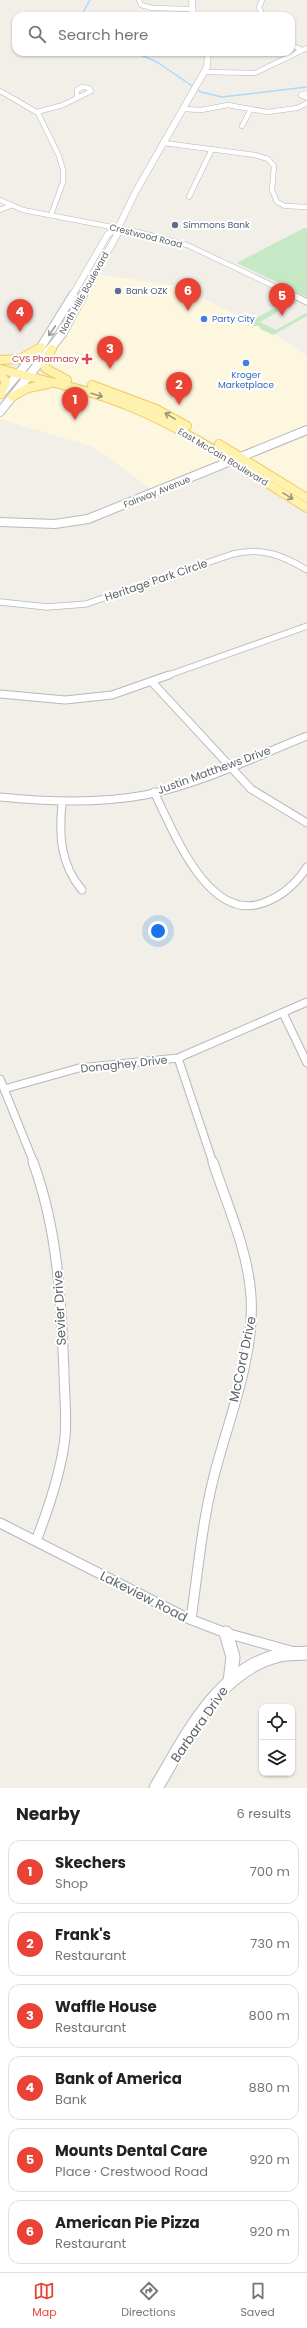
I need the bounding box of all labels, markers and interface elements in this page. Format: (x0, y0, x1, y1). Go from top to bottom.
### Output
search box (12, 12, 295, 56)
icon: search (26, 23, 48, 45)
text: Search here (58, 24, 148, 45)
place label: Simmons Bank (183, 219, 250, 231)
marker: Simmons Bank (170, 220, 180, 230)
street label: Crestwood Road (108, 221, 184, 251)
street label: North Hills Boulevard (56, 250, 112, 336)
pin: 6 (175, 278, 201, 311)
pin: 5 (269, 283, 295, 316)
place label: Bank OZK (126, 285, 168, 297)
marker: Bank OZK (113, 286, 123, 296)
pin: 4 (7, 299, 33, 332)
place label: Party City (212, 313, 255, 325)
marker: Party City (199, 314, 209, 324)
one-way arrow (48, 325, 56, 336)
pin: 3 (97, 336, 123, 369)
place label: CVS Pharmacy (12, 353, 79, 365)
marker: CVS Pharmacy (82, 354, 92, 364)
marker: Kroger Marketplace (241, 358, 251, 368)
place label: Kroger Marketplace (218, 369, 274, 391)
pin: 2 (166, 372, 192, 405)
pin: 1 (62, 387, 88, 420)
one-way arrow (90, 392, 103, 399)
one-way arrow (164, 412, 176, 420)
street label: East McCain Boulevard (176, 425, 270, 489)
street label: Fairway Avenue (122, 473, 193, 511)
one-way arrow (282, 493, 294, 501)
street label: Heritage Park Circle (102, 555, 210, 605)
street label: Justin Matthews Drive (155, 742, 273, 798)
your location (148, 921, 168, 941)
street label: Donaghey Drive (80, 1051, 168, 1077)
street label: Sevier Drive (48, 1270, 71, 1346)
street label: McCord Drive (224, 1315, 261, 1404)
street label: Lakeview Road (97, 1566, 191, 1627)
street label: Barbara Drive (166, 1682, 233, 1766)
map controls (259, 1704, 295, 1776)
button: locate (259, 1704, 295, 1740)
button: layers (259, 1740, 295, 1776)
text: Nearby (16, 1802, 80, 1826)
text: 6 results (237, 1804, 291, 1823)
text: Skechers (55, 1852, 126, 1873)
text: 1 (28, 1862, 32, 1881)
text: 700 m (250, 1862, 290, 1881)
text: Shop (55, 1874, 88, 1893)
text: Frank's (55, 1924, 111, 1945)
text: 2 (26, 1934, 34, 1953)
text: 730 m (250, 1934, 290, 1953)
text: Restaurant (55, 1946, 126, 1965)
text: Waffle House (55, 1996, 157, 2017)
text: 3 (26, 2006, 34, 2025)
text: 800 m (249, 2006, 290, 2025)
text: Restaurant (55, 2018, 126, 2037)
text: Bank of America (55, 2068, 182, 2089)
text: 4 (26, 2078, 34, 2097)
text: 880 m (249, 2078, 290, 2097)
text: Bank (55, 2090, 87, 2109)
text: Mounts Dental Care (55, 2140, 208, 2161)
text: 5 (26, 2150, 34, 2169)
text: 920 m (249, 2150, 290, 2169)
text: Place · Crestwood Road (55, 2162, 208, 2181)
text: American Pie Pizza (55, 2212, 200, 2233)
text: 6 (26, 2222, 34, 2241)
text: 920 m (249, 2222, 290, 2241)
text: Restaurant (55, 2234, 126, 2253)
tab: Map (32, 2280, 57, 2321)
tab: Directions (121, 2280, 176, 2321)
tab: Saved (240, 2280, 275, 2321)

